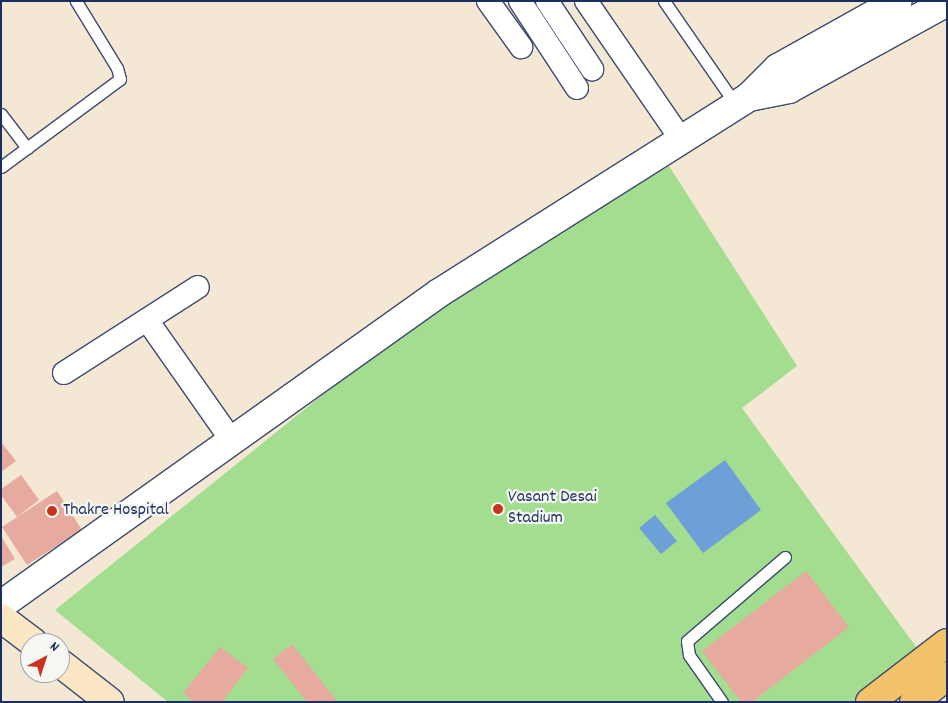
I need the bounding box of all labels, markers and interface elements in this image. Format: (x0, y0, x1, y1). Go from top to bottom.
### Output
place label: Vasant Desai Stadium (508, 488, 597, 530)
place label: Thakre Hospital (63, 500, 169, 522)
marker: Vasant Desai Stadium (492, 503, 504, 515)
marker: Thakre Hospital (45, 504, 59, 518)
north arrow (20, 633, 70, 683)
text: N (45, 637, 63, 657)

